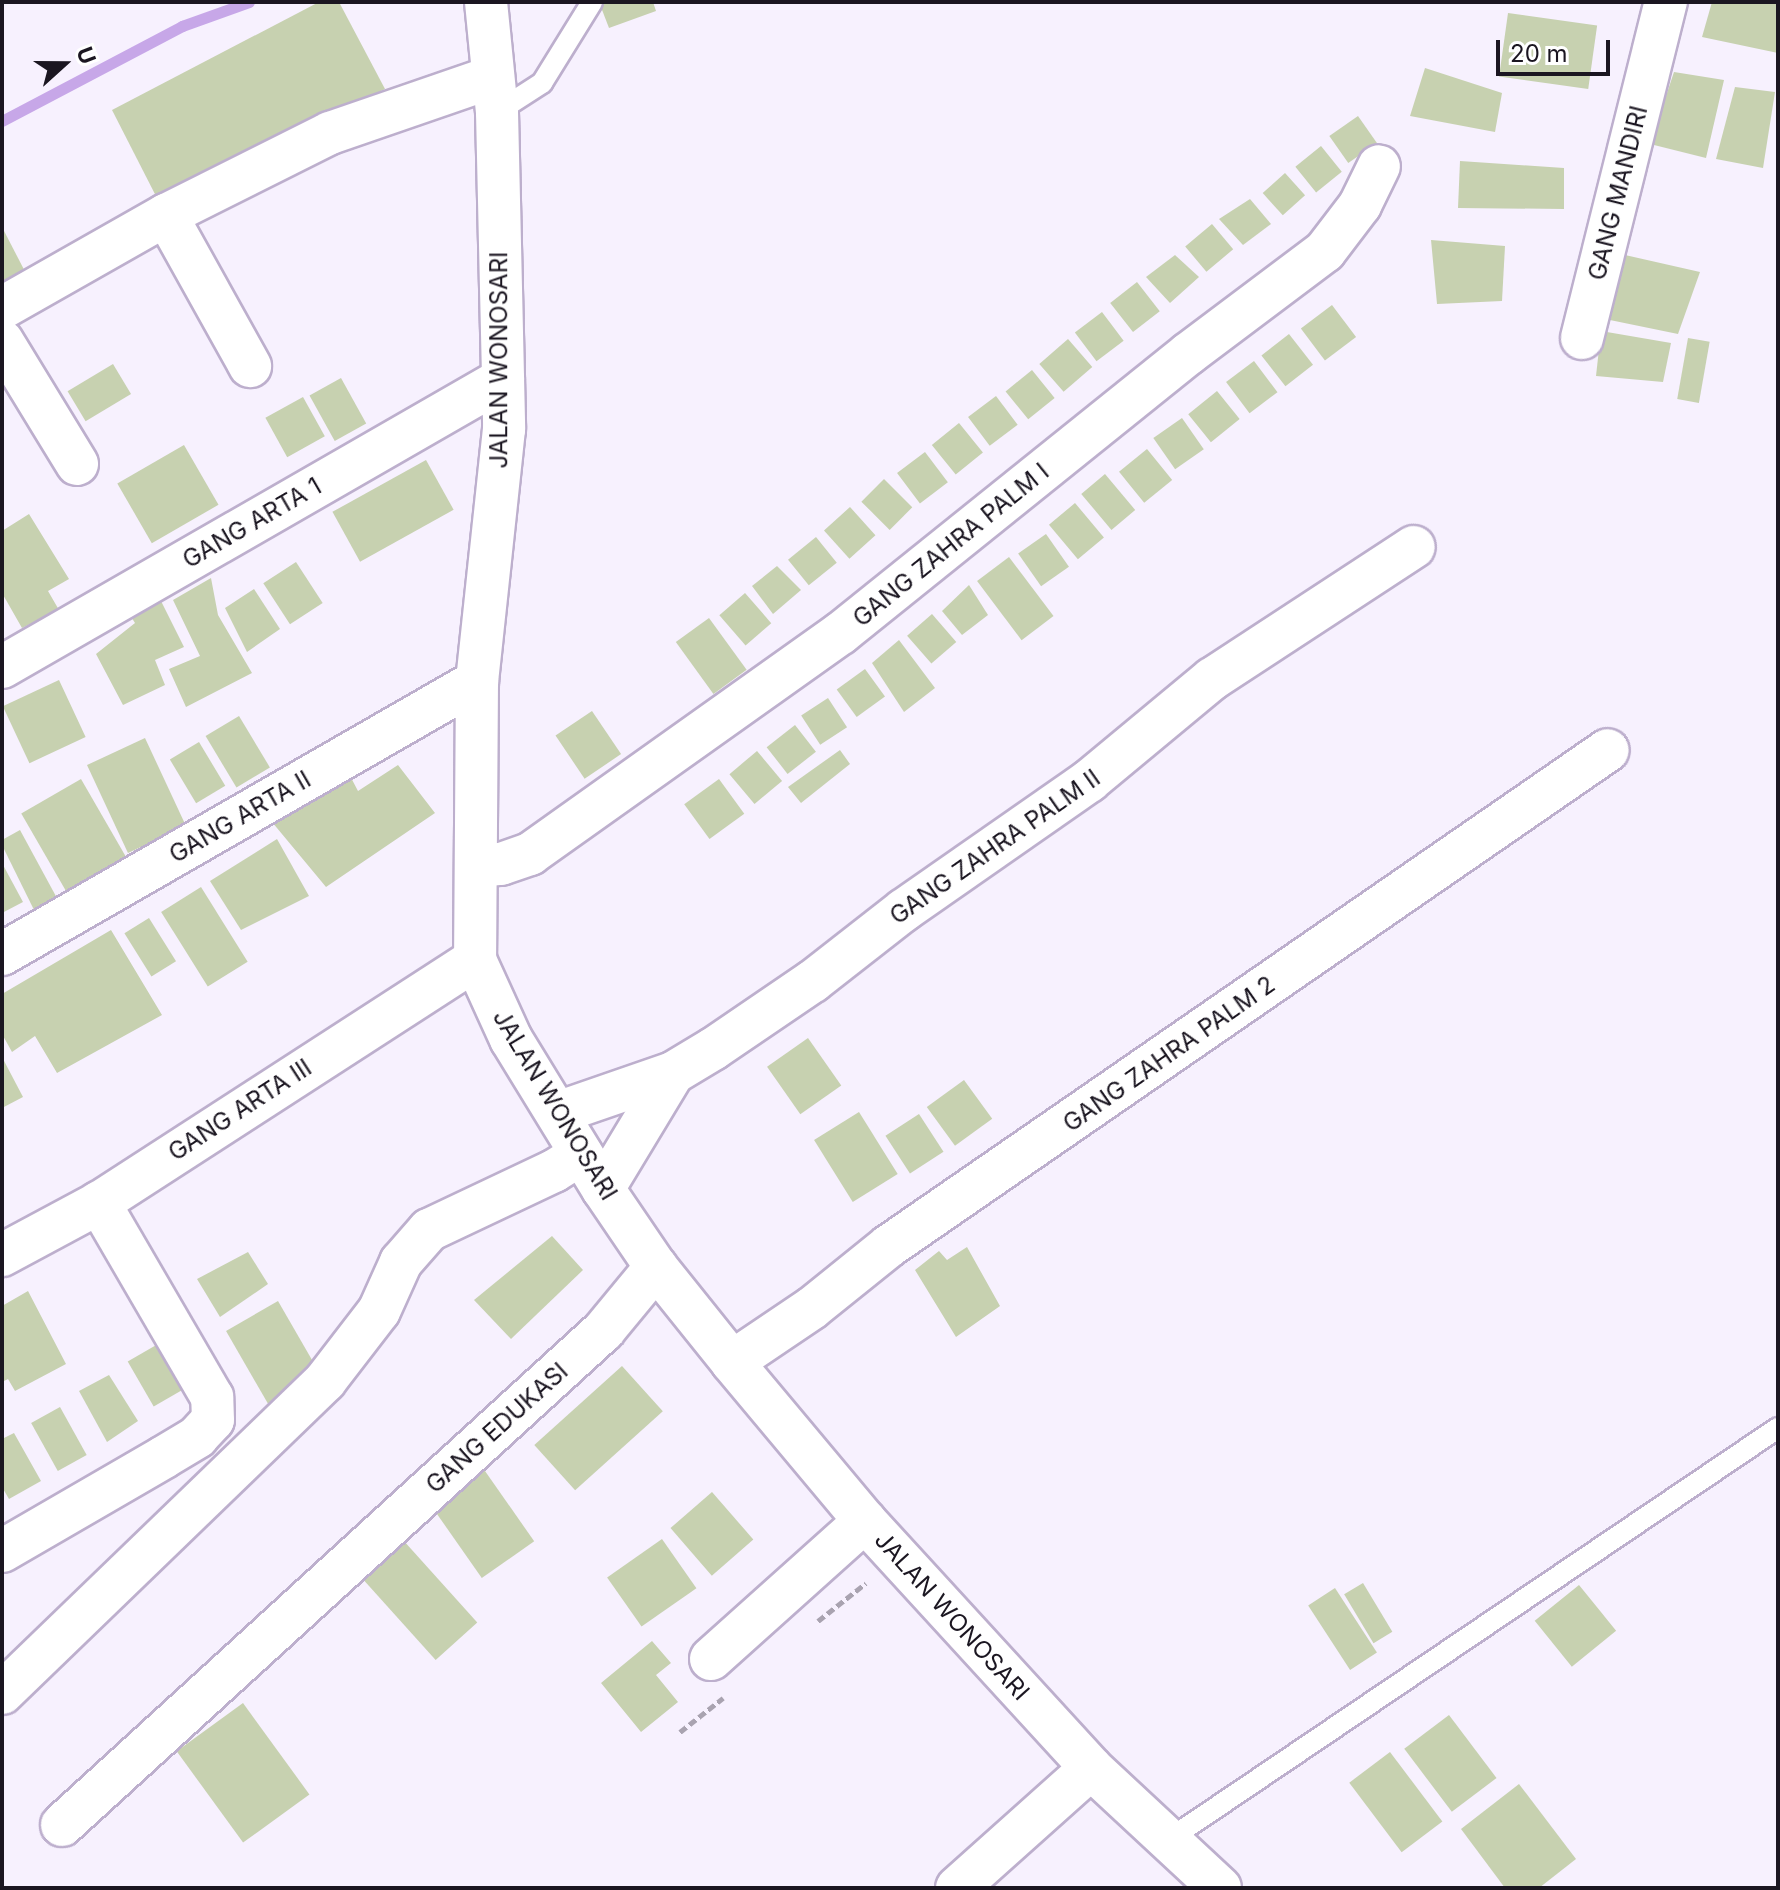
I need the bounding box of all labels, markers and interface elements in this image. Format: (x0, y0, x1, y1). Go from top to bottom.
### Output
north arrow (24, 24, 104, 104)
scale bar (1500, 24, 1614, 74)
text: 20 m (1510, 39, 1568, 68)
text: U (71, 43, 101, 68)
street label: GANG MANDIRI (1582, 103, 1654, 283)
street label: JALAN WONOSARI (485, 251, 513, 469)
street label: GANG ZAHRA PALM I (847, 457, 1055, 633)
street label: GANG ARTA 1 (178, 472, 326, 574)
street label: GANG ZAHRA PALM II (884, 764, 1106, 930)
street label: GANG ARTA II (164, 765, 316, 869)
street label: GANG ZAHRA PALM 2 (1058, 970, 1280, 1138)
street label: JALAN WONOSARI (487, 1005, 623, 1205)
street label: GANG ARTA III (163, 1053, 317, 1167)
street label: GANG EDUKASI (420, 1357, 574, 1499)
street label: JALAN WONOSARI (869, 1526, 1035, 1706)

